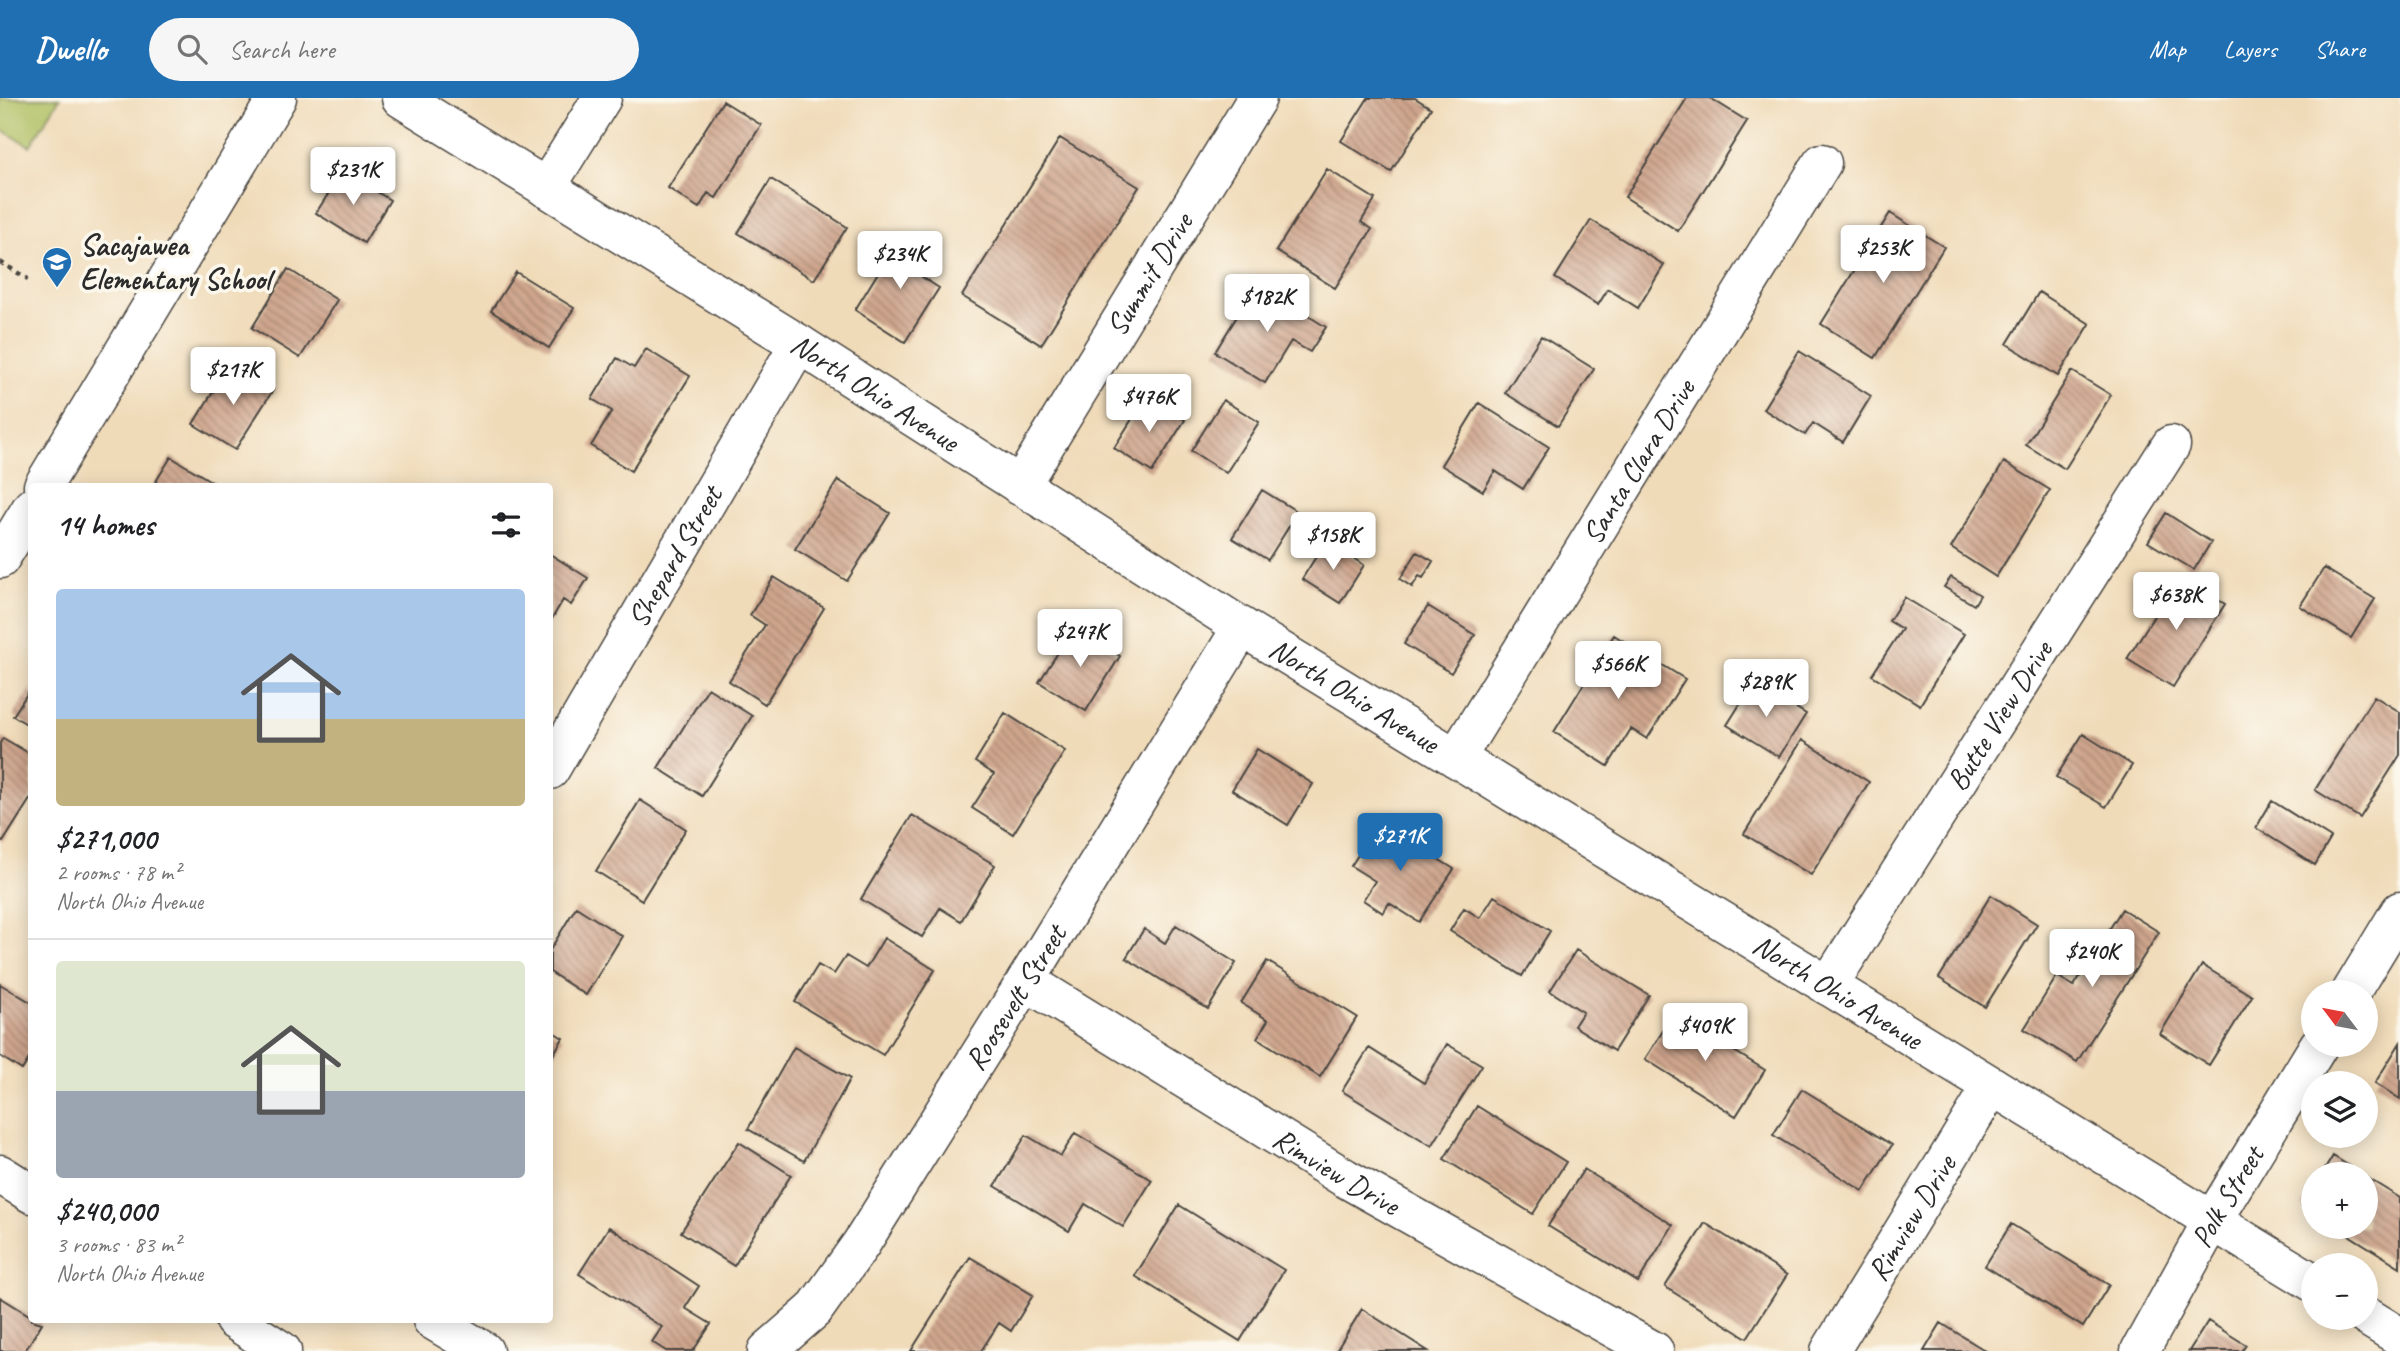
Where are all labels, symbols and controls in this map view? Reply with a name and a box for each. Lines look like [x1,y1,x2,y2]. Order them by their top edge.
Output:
search box [149,18,639,81]
text: Dwello [35,28,107,70]
icon: search [173,30,211,68]
text: Search here [229,33,335,66]
text: Map [2149,34,2186,64]
text: Layers [2224,34,2277,64]
text: Share [2315,34,2365,64]
pin: $231K [304,148,402,207]
text: $231K [326,155,380,184]
street label: Summit Drive [1097,204,1202,343]
place label: Sacajawea Elementary School [80,226,276,298]
pin: $253K [1834,226,1932,285]
pin: $234K [851,232,949,291]
text: $253K [1857,233,1909,262]
text: $234K [873,239,927,268]
school or university icon: Sacajawea Elementary School [40,245,74,289]
pin: $182K [1218,274,1316,334]
text: $182K [1240,282,1294,311]
street label: North Ohio Avenue [784,325,968,461]
pin: $217K [184,348,282,407]
text: $217K [207,355,260,384]
street label: Santa Clara Drive [1573,370,1705,551]
pin: $476K [1100,374,1198,434]
text: $476K [1122,382,1176,411]
street label: Shepard Street [619,477,732,634]
text: 14 homes [56,506,154,544]
icon: filters [487,506,525,544]
pin: $158K [1284,512,1382,572]
text: $158K [1307,520,1359,549]
pin: $638K [2127,573,2225,632]
text: $638K [2149,580,2203,609]
pin: $247K [1031,610,1129,669]
text: $247K [1054,617,1107,646]
street label: North Ohio Avenue [1262,629,1448,763]
street label: Butte View Drive [1938,632,2062,798]
icon: home [228,635,354,761]
pin: $566K [1569,642,1667,701]
text: $566K [1591,649,1645,678]
pin: $289K [1717,660,1815,719]
text: $289K [1740,667,1792,696]
pin: $271K [1351,814,1449,873]
text: $271,000 [56,820,156,858]
text: $271K [1374,821,1427,850]
text: 2 rooms · 78 m² [56,858,180,887]
text: North Ohio Avenue [56,887,203,916]
street label: Roosevelt Street [956,916,1076,1077]
street label: North Ohio Avenue [1746,925,1931,1059]
pin: $240K [2043,930,2141,989]
text: $240K [2065,937,2119,966]
north arrow [2301,980,2378,1057]
map controls [2301,980,2378,1330]
pin: $409K [1656,1004,1754,1063]
icon: home [228,1007,354,1133]
text: $409K [1679,1011,1731,1040]
button: layers [2301,1071,2378,1148]
street label: Rimview Drive [1266,1119,1408,1225]
street label: Polk Street [2182,1137,2274,1254]
street label: Rimview Drive [1858,1146,1965,1288]
button: + [2301,1162,2378,1239]
text: $240,000 [56,1192,156,1230]
text: 3 rooms · 83 m² [56,1230,180,1259]
button: − [2301,1253,2378,1330]
text: North Ohio Avenue [56,1259,203,1288]

